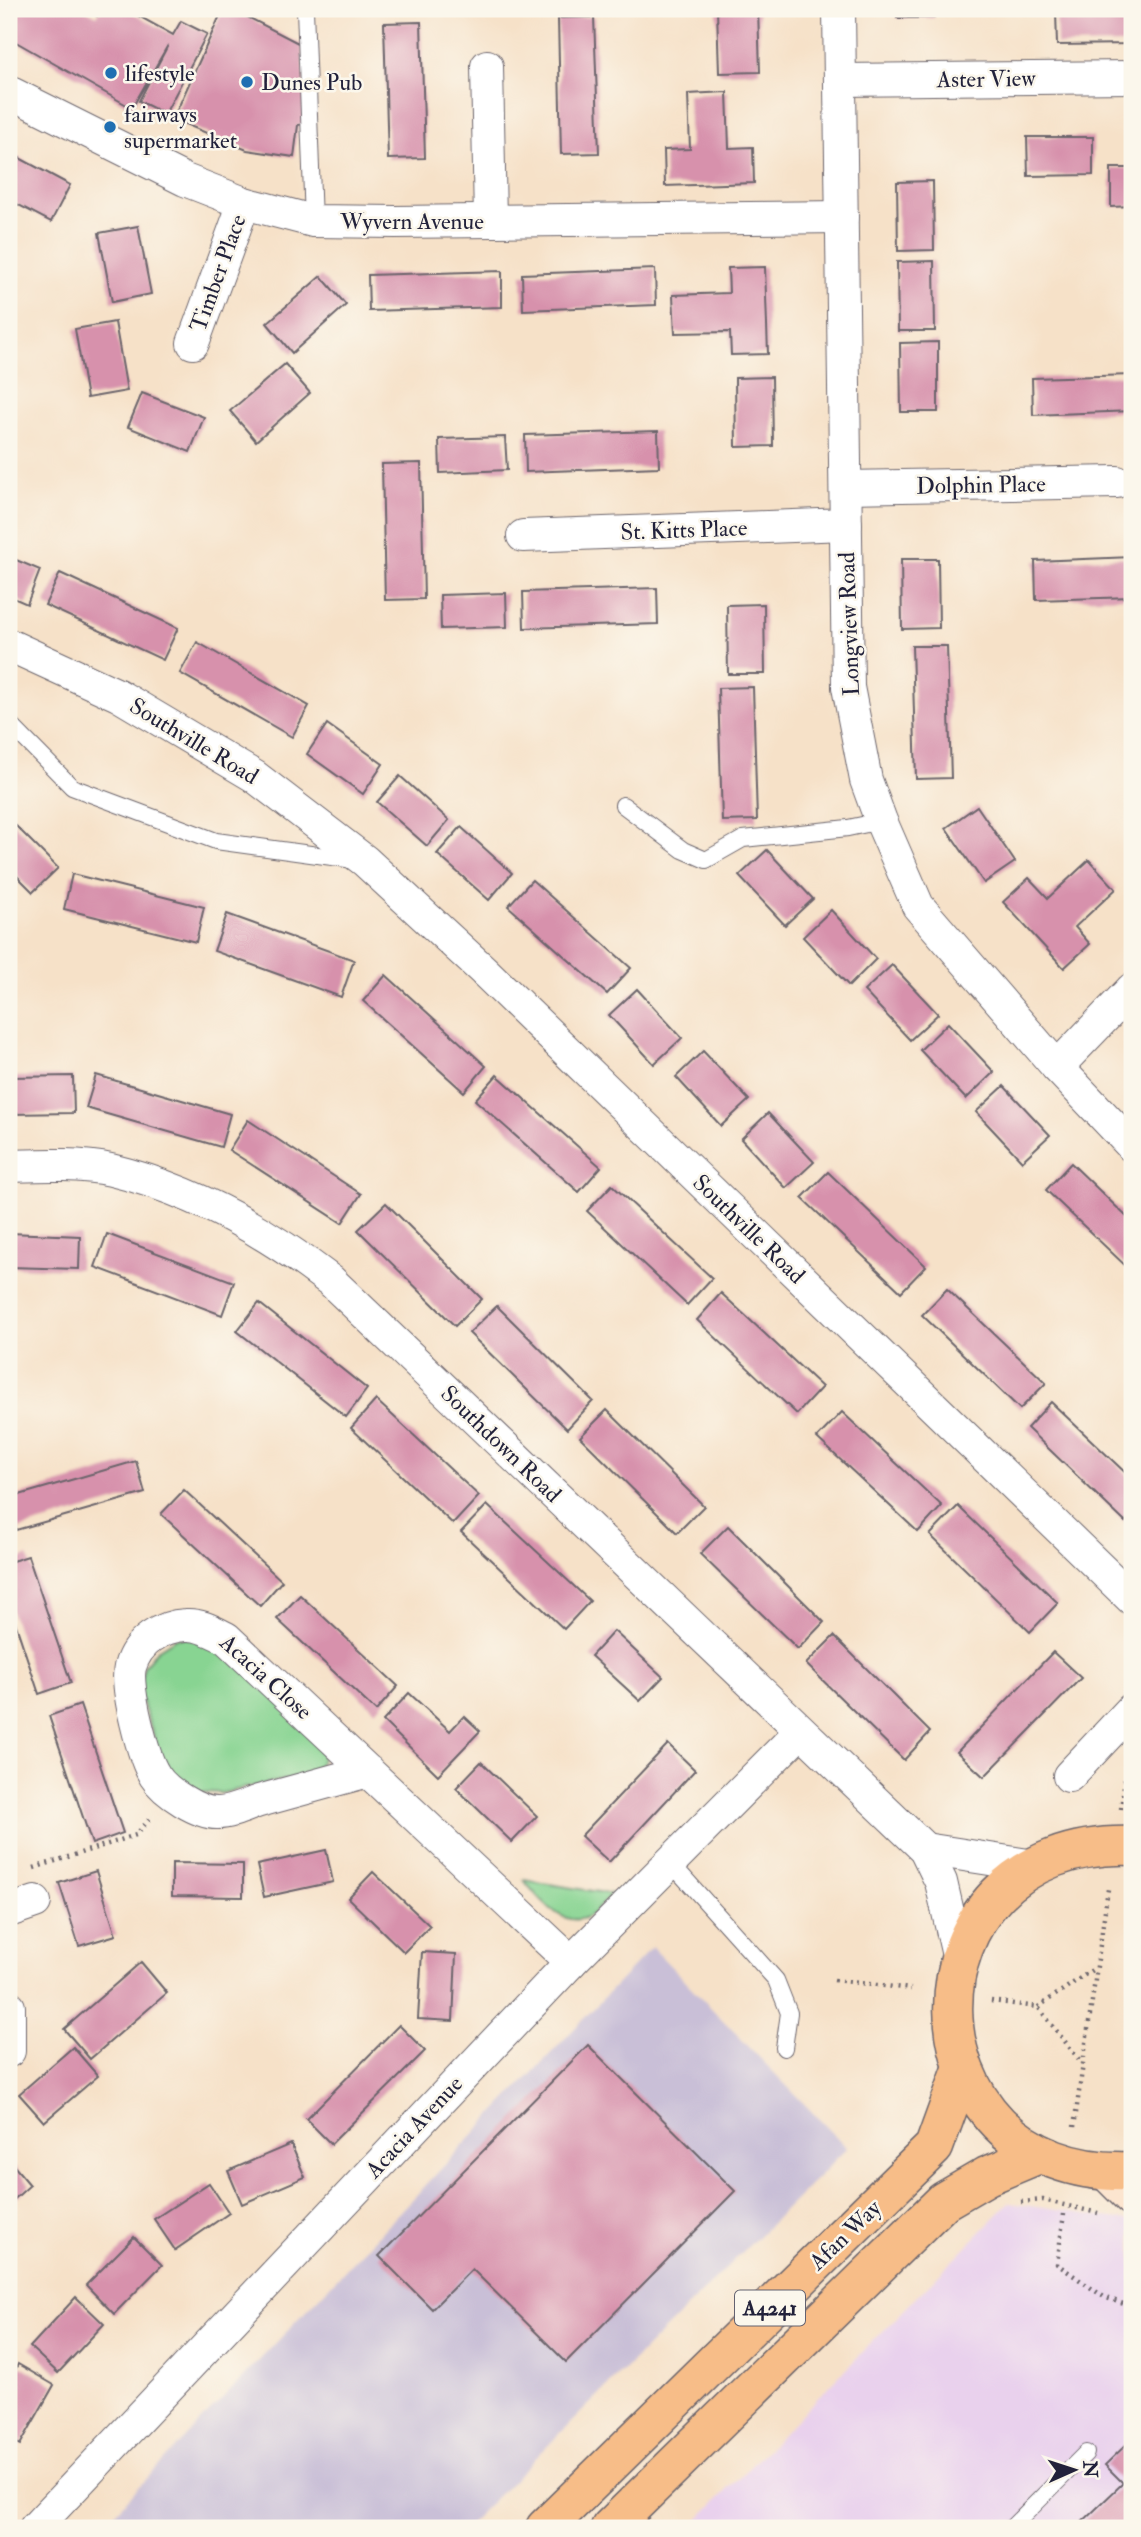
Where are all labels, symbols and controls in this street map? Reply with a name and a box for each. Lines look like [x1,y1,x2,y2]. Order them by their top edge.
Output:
place label: lifestyle [125,59,195,88]
street label: Aster View [935,64,1037,94]
marker: lifestyle [103,65,119,81]
place label: Dunes Pub [261,68,362,97]
marker: Dunes Pub [239,74,255,90]
place label: fairways supermarket [124,100,237,156]
marker: fairways supermarket [102,119,118,135]
street label: Wyvern Avenue [339,207,484,236]
street label: Timber Place [183,210,253,336]
street label: Dolphin Place [916,469,1046,502]
street label: St. Kitts Place [620,513,748,547]
street label: Longview Road [832,552,866,696]
street label: Southville Road [124,691,264,791]
street label: Southville Road [687,1168,811,1290]
street label: Southdown Road [435,1379,567,1509]
street label: Acacia Close [213,1627,318,1726]
street label: Acacia Avenue [359,2069,469,2185]
street label: Afan Way [802,2193,888,2277]
road number: A4241 [735,2290,805,2326]
north arrow [1040,2436,1110,2506]
text: N [1077,2459,1102,2479]

